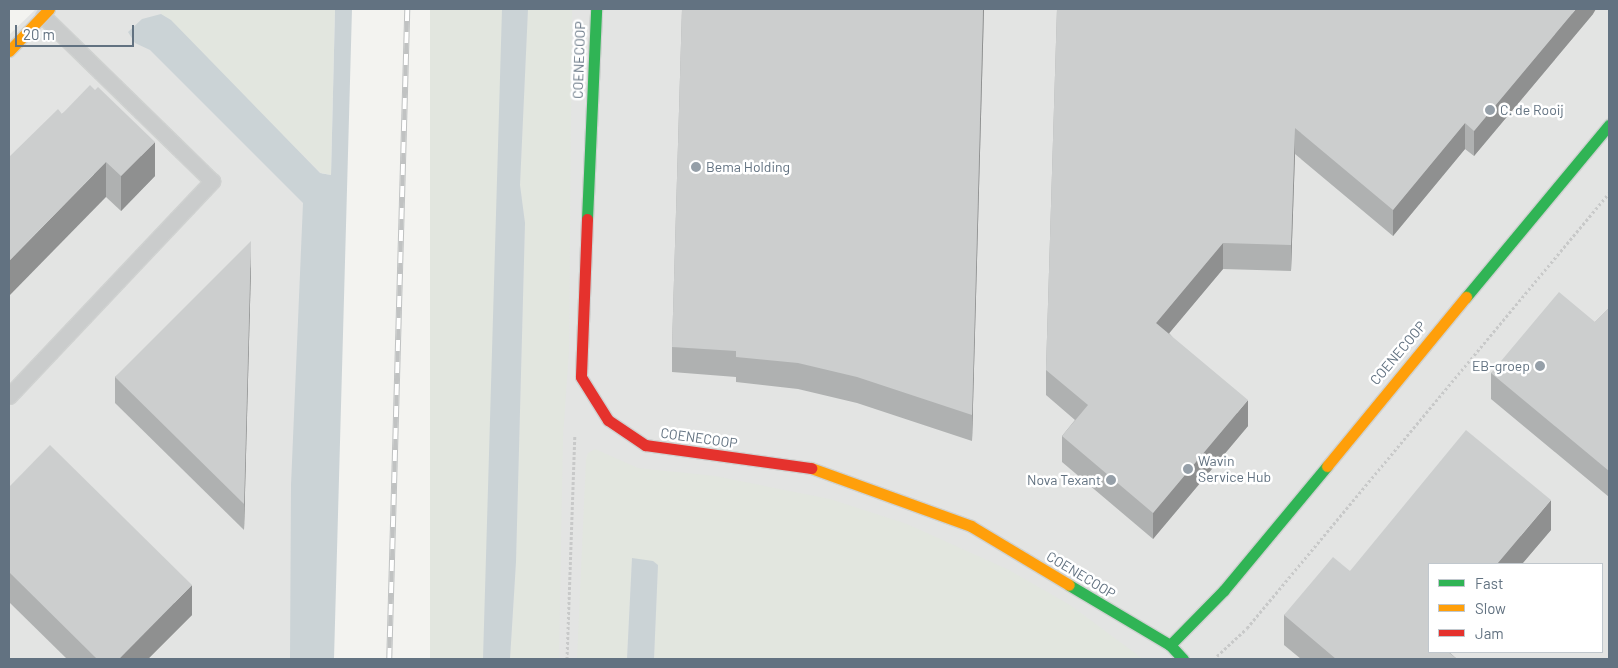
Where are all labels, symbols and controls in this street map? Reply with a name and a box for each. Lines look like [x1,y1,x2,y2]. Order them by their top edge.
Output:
scale bar [18,15,136,47]
street label: COENECOOP [569,21,589,99]
text: 20 m [23,25,55,43]
place label: C. de Rooij [1500,102,1564,118]
marker: C. de Rooij [1484,104,1496,116]
place label: Bema Holding [706,159,790,175]
marker: Bema Holding [690,161,702,173]
street label: COENECOOP [1367,318,1429,388]
place label: EB-groep [1472,358,1530,374]
marker: EB-groep [1534,360,1546,372]
street label: COENECOOP [659,424,739,452]
place label: Wavin Service Hub [1198,453,1271,486]
marker: Wavin Service Hub [1182,463,1194,475]
place label: Nova Texant [1027,472,1101,488]
marker: Nova Texant [1105,474,1117,486]
street label: COENECOOP [1043,548,1119,602]
legend [1428,563,1603,653]
text: Fast [1475,574,1503,592]
text: Slow [1475,599,1506,617]
text: Jam [1475,624,1504,642]

